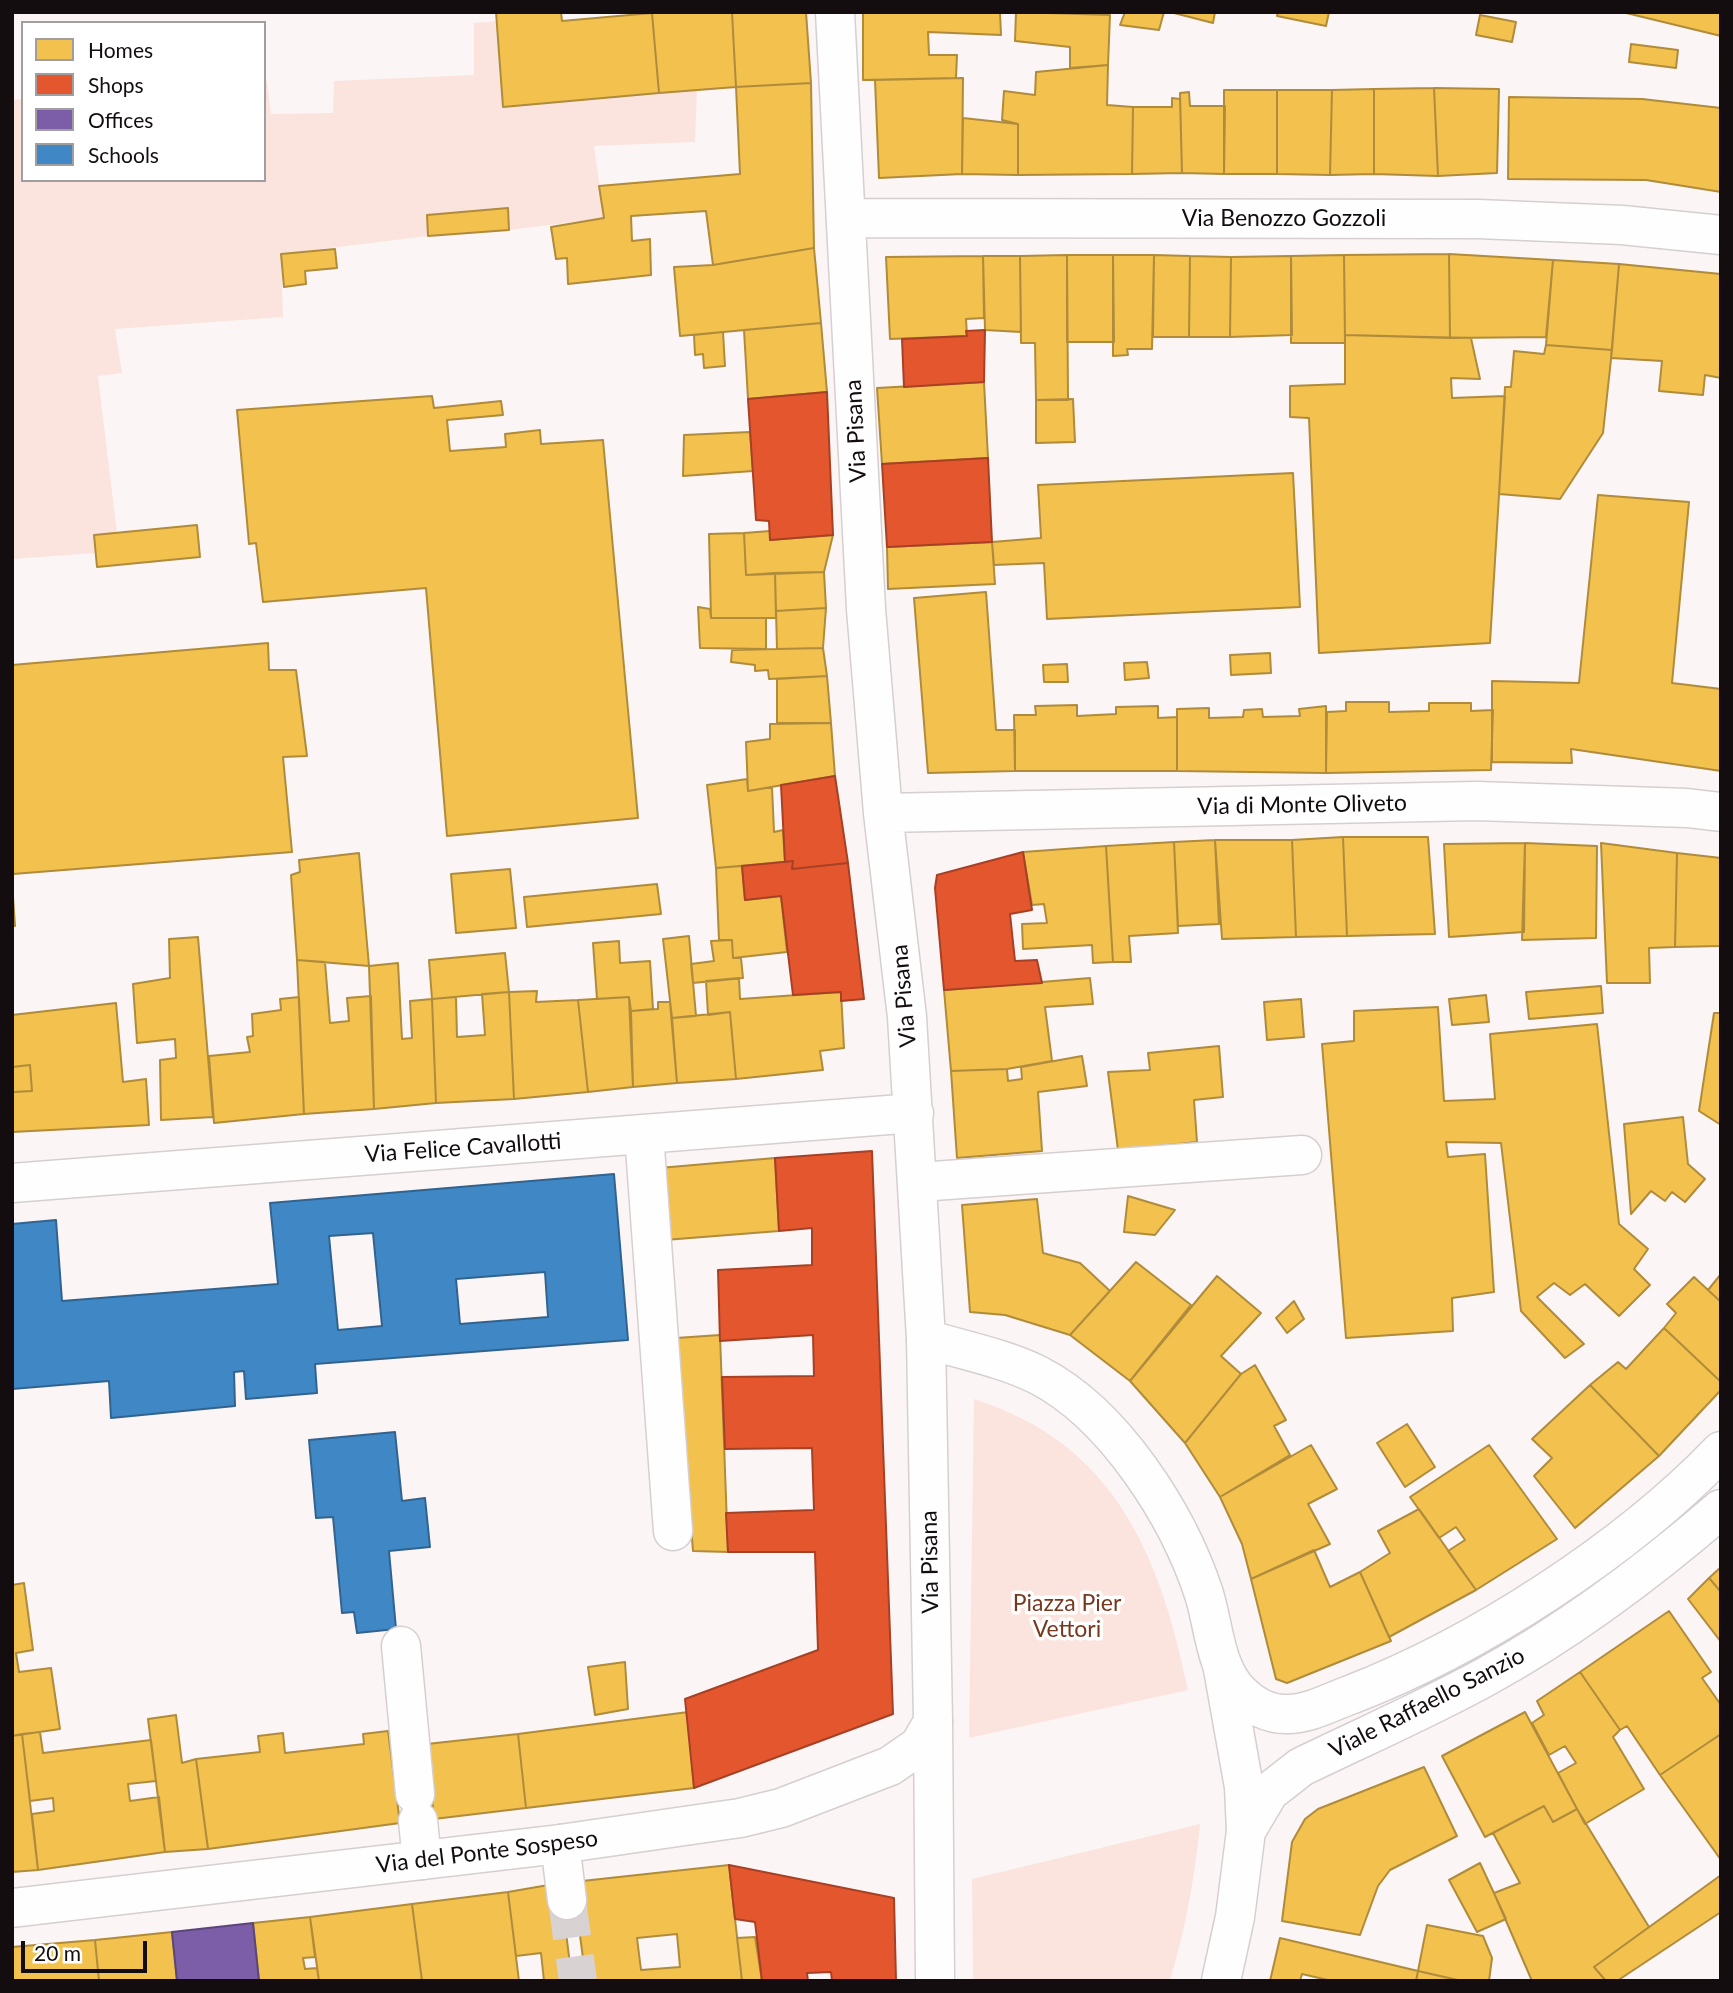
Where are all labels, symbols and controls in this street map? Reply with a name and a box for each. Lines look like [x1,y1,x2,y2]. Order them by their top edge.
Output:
legend [21,21,266,182]
text: Homes [88,37,153,62]
text: Shops [88,72,144,97]
text: Offices [88,107,153,132]
text: Schools [88,142,159,167]
street label: Via Benozzo Gozzoli [1182,205,1386,233]
street label: Via Pisana [840,379,872,483]
street label: Via di Monte Oliveto [1197,789,1407,821]
street label: Via Pisana [886,943,922,1049]
street label: Via Felice Cavallotti [364,1127,562,1169]
street label: Via Pisana [915,1510,945,1614]
park label: Piazza Pier Vettori [1013,1590,1121,1644]
street label: Viale Raffaello Sanzio [1325,1642,1529,1764]
street label: Via del Ponte Sospeso [374,1825,600,1879]
scale bar [24,1926,150,1970]
text: 20 m [34,1940,81,1965]

